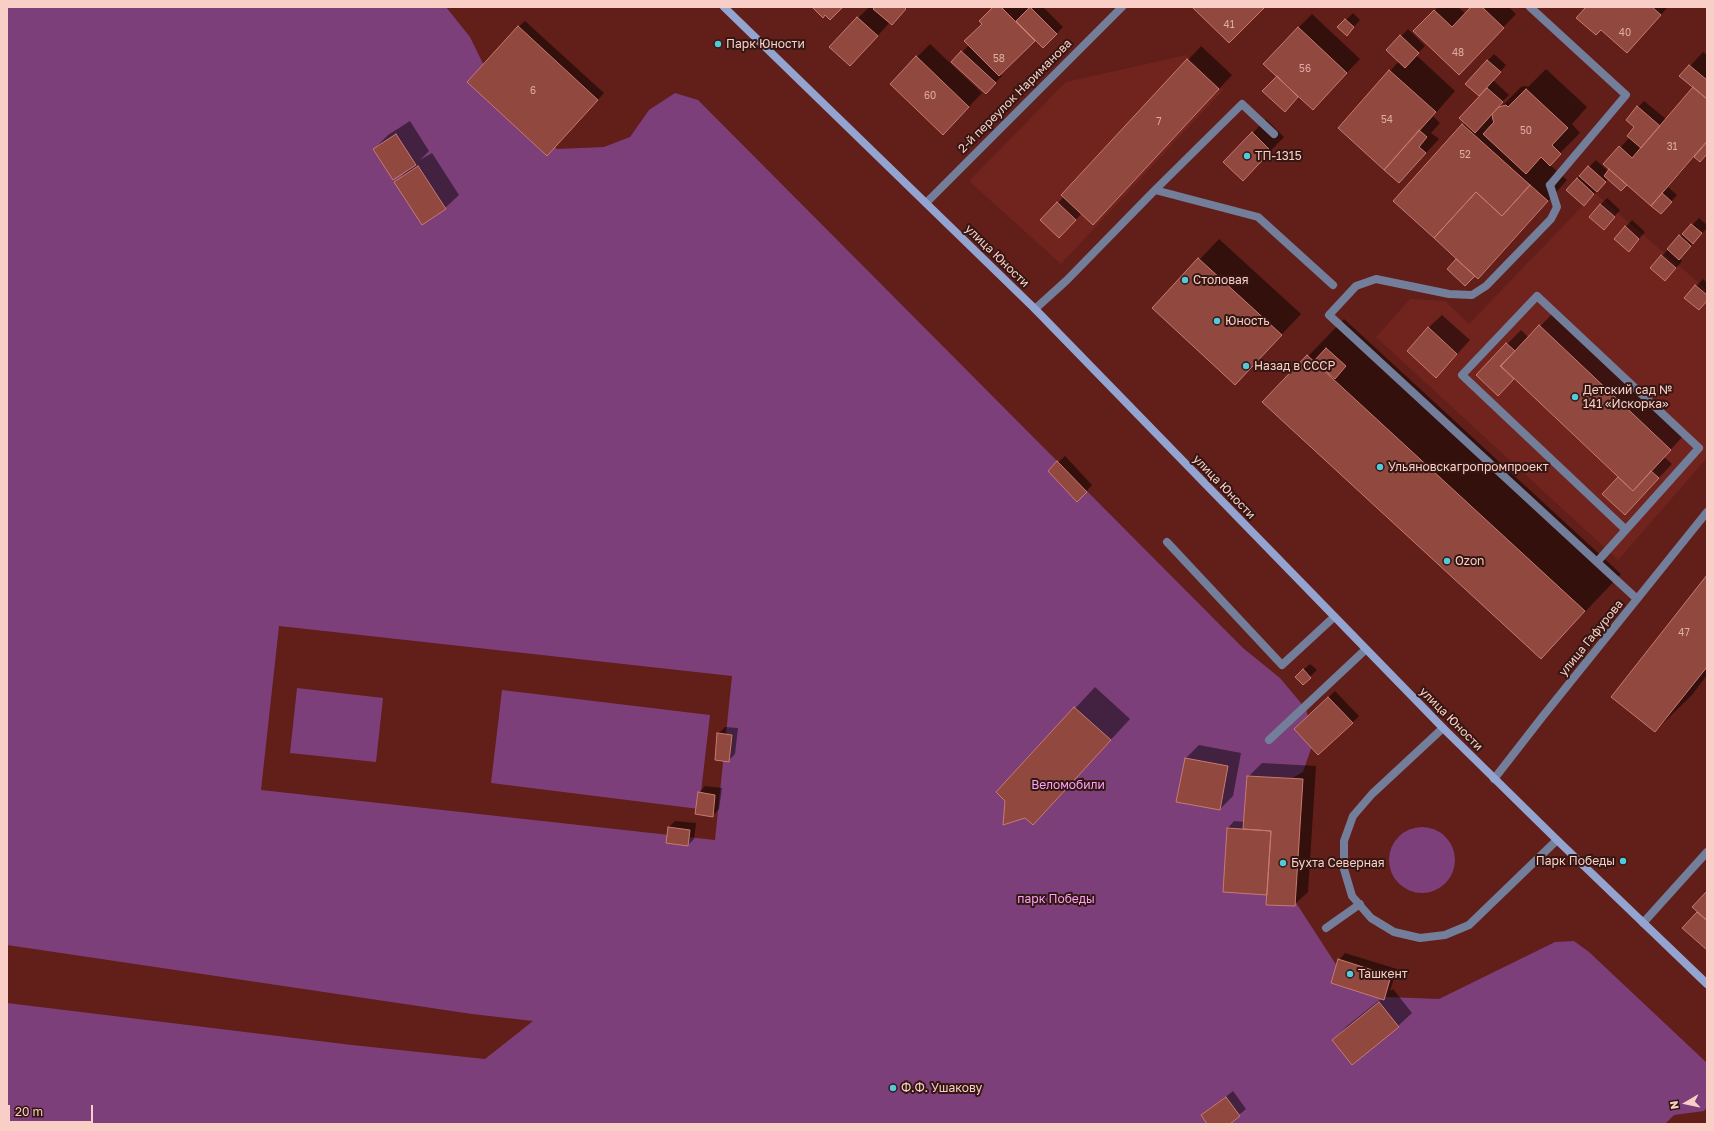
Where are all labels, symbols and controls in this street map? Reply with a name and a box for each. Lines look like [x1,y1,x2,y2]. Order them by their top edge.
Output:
house number: 41 [1224,19,1234,31]
house number: 40 [1619,27,1631,39]
street label: 2-й переулок Нариманова [955,36,1075,156]
place label: Парк Юности [726,37,805,51]
marker: Парк Юности [713,39,723,49]
house number: 48 [1452,47,1464,59]
house number: 58 [993,53,1005,65]
house number: 56 [1299,63,1311,75]
house number: 6 [530,85,536,97]
house number: 60 [924,90,936,102]
house number: 54 [1381,114,1393,126]
house number: 7 [1156,116,1162,128]
house number: 50 [1520,125,1532,137]
house number: 31 [1667,141,1677,153]
place label: ТП-1315 [1255,149,1302,163]
house number: 52 [1459,149,1471,161]
marker: ТП-1315 [1242,151,1252,161]
street label: улица Юности [962,222,1032,290]
place label: Столовая [1193,273,1249,287]
marker: Столовая [1180,275,1190,285]
place label: Юность [1225,314,1270,328]
marker: Юность [1212,316,1222,326]
place label: Назад в СССР [1254,359,1335,373]
marker: Назад в СССР [1241,361,1251,371]
place label: Детский сад № 141 «Искорка» [1583,383,1672,411]
marker: Детский сад № 141 «Искорка» [1570,392,1580,402]
street label: улица Юности [1190,452,1258,522]
place label: Ульяновскагропромпроект [1388,460,1549,474]
marker: Ульяновскагропромпроект [1375,462,1385,472]
place label: Ozon [1455,554,1484,568]
marker: Ozon [1442,556,1452,566]
street label: улица Гафурова [1556,597,1626,679]
house number: 47 [1678,627,1690,639]
street label: улица Юности [1416,684,1486,754]
park label: Веломобили [1031,778,1105,792]
place label: Парк Победы [1536,854,1615,868]
place label: Бухта Северная [1291,856,1385,870]
marker: Парк Победы [1618,856,1628,866]
marker: Бухта Северная [1278,858,1288,868]
park label: парк Победы [1017,892,1095,906]
place label: Ташкент [1358,967,1408,981]
marker: Ташкент [1345,969,1355,979]
place label: Ф.Ф. Ушакову [901,1081,982,1095]
marker: Ф.Ф. Ушакову [888,1083,898,1093]
north arrow [1666,1083,1706,1123]
scale bar [10,1097,95,1123]
text: N [1667,1100,1681,1110]
text: 20 m [15,1104,43,1119]

